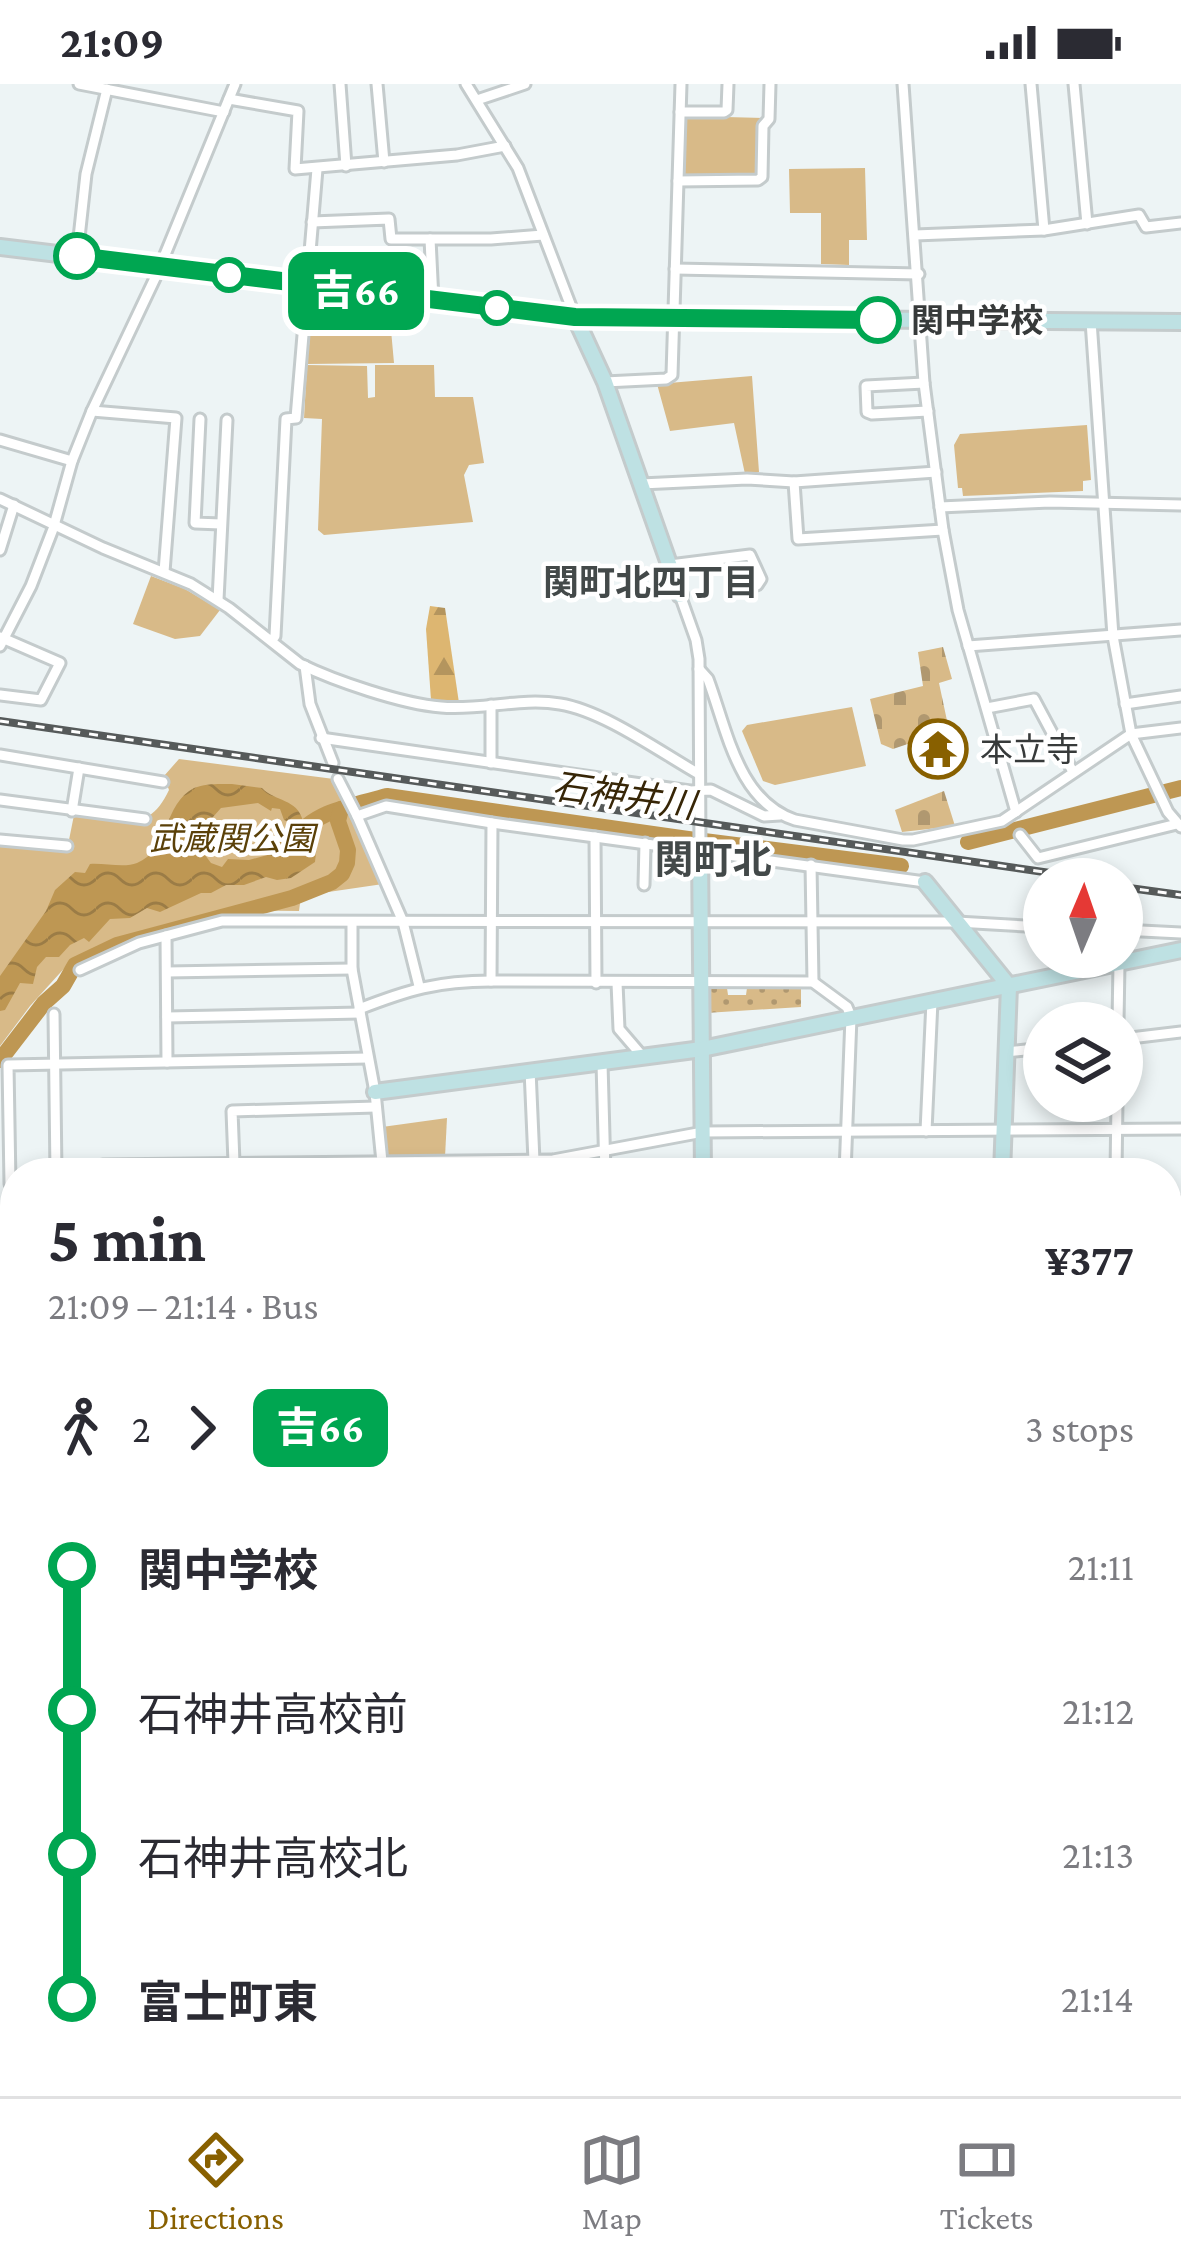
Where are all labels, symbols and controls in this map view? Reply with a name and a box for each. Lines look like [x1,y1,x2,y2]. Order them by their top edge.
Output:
text: 21:09 [60,17,164,67]
unlabelled marker [55,234,99,278]
line badge: 吉66 [287,252,425,330]
unlabelled marker [213,259,245,291]
text: 吉66 [312,267,400,314]
unlabelled marker [481,292,513,324]
marker: 関中学校 [856,298,900,342]
place label: 関中学校 [911,302,1043,339]
district label: 関町北四丁目 [543,563,759,603]
temple icon: 本立寺 [907,718,969,780]
place label: 本立寺 [980,731,1079,768]
water label: 石神井川 [550,766,702,826]
park label: 武蔵関公園 [150,820,319,857]
district label: 関町北 [654,838,772,881]
north arrow [1023,858,1143,978]
map controls [1023,858,1143,1122]
button: layers [1023,1002,1143,1122]
text: 5 min [48,1202,206,1275]
text: ¥377 [1045,1235,1134,1285]
text: 21:09 – 21:14 · Bus [48,1284,319,1327]
icon: walk [48,1395,114,1461]
icon: forward [169,1395,235,1461]
text: 吉66 [277,1404,364,1451]
text: 2 [132,1407,151,1450]
text: 3 stops [1025,1407,1134,1450]
text: 21:11 [1068,1545,1134,1588]
text: 関中学校 [138,1546,318,1596]
text: 21:12 [1062,1689,1134,1732]
text: 石神井高校前 [138,1690,408,1740]
text: 21:13 [1062,1833,1134,1876]
text: 石神井高校北 [138,1834,408,1884]
text: 21:14 [1061,1977,1134,2020]
text: 富士町東 [138,1978,318,2028]
tab: Directions [147,2127,284,2236]
tab: Map [579,2127,645,2236]
tab: Tickets [940,2127,1034,2236]

